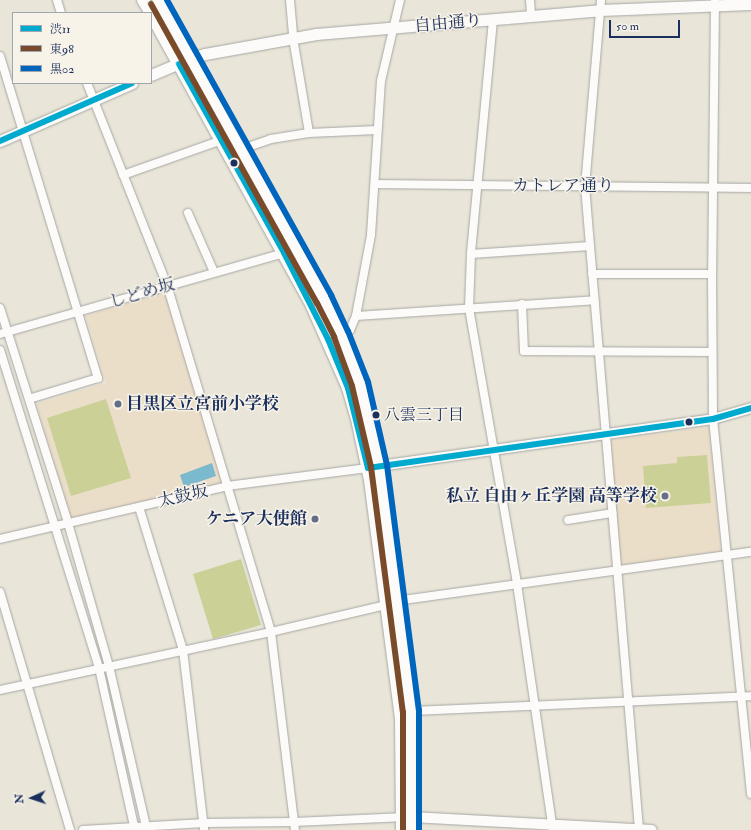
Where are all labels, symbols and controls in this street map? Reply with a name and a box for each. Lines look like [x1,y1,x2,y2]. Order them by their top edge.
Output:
street label: 自由通り [413,10,483,36]
legend [12,12,152,84]
scale bar [611,12,682,38]
text: 50 m [616,19,639,34]
text: 渋11 [50,22,71,37]
text: 東98 [50,42,74,57]
text: 黒02 [50,62,74,77]
unlabelled marker [229,158,239,168]
street label: カトレア通り [512,176,614,196]
street label: しどめ坂 [107,274,177,312]
place label: 目黒区立宮前小学校 [126,394,279,414]
marker: 目黒区立宮前小学校 [113,399,123,409]
place label: 八雲三丁目 [384,405,464,425]
marker: 八雲三丁目 [371,410,381,420]
unlabelled marker [684,417,694,427]
street label: 太鼓坂 [156,480,210,512]
place label: 私立 自由ヶ丘学園 高等学校 [446,486,657,506]
marker: 私立 自由ヶ丘学園 高等学校 [660,491,670,501]
place label: ケニア大使館 [205,509,307,529]
marker: ケニア大使館 [310,514,320,524]
north arrow [12,778,52,818]
text: N [13,793,26,804]

